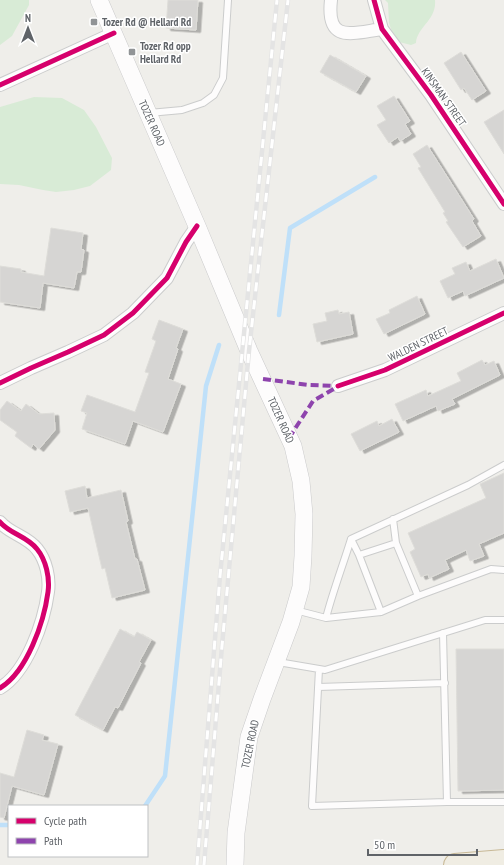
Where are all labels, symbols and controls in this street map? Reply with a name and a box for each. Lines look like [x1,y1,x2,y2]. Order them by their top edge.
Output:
north arrow [8,8,48,48]
text: N [25,11,31,25]
place label: Tozer Rd @ Hellard Rd [102,15,191,29]
marker: Tozer Rd @ Hellard Rd [89,17,99,27]
place label: Tozer Rd opp Hellard Rd [140,39,191,66]
marker: Tozer Rd opp Hellard Rd [127,47,137,57]
street label: KINSMAN STREET [419,65,469,129]
street label: TOZER ROAD [136,98,169,149]
street label: WALDEN STREET [386,323,450,365]
street label: TOZER ROAD [265,395,298,446]
street label: TOZER ROAD [238,718,262,770]
legend [8,805,148,857]
text: Cycle path [44,813,87,828]
scale bar [368,831,477,857]
text: Path [44,833,62,848]
text: 50 m [374,837,395,852]

